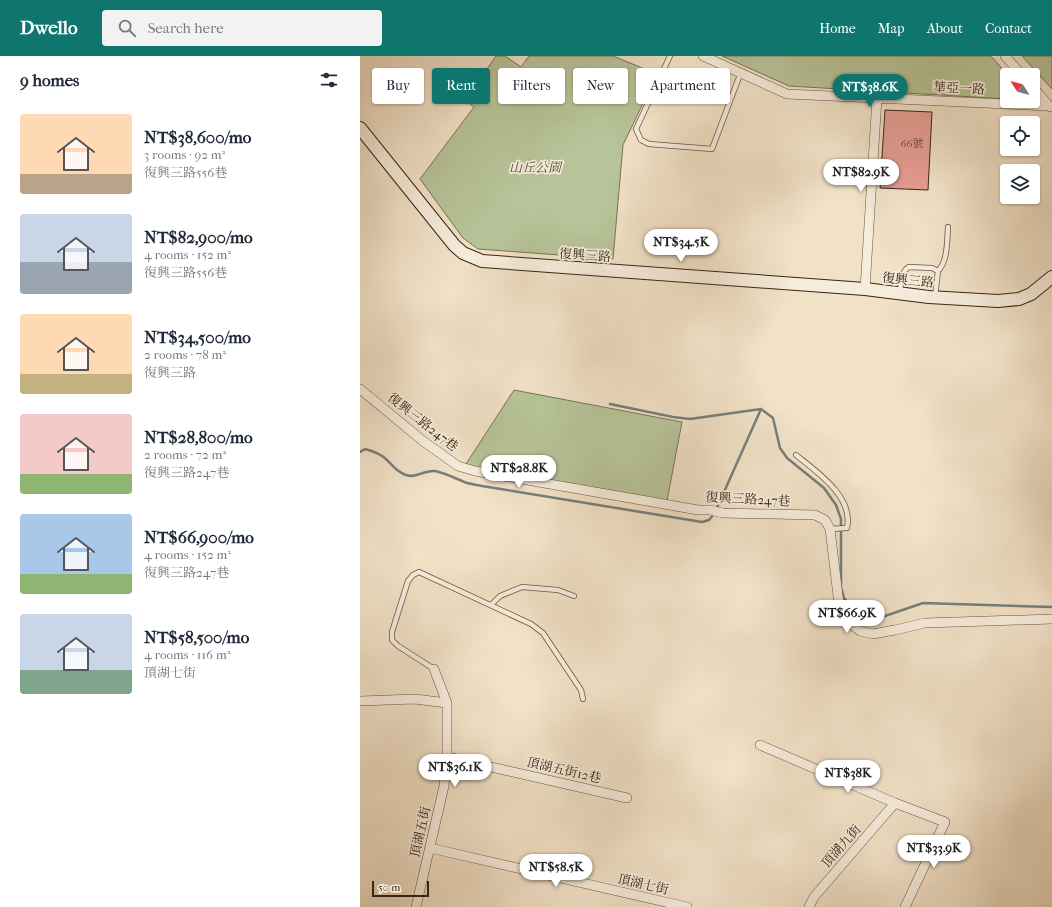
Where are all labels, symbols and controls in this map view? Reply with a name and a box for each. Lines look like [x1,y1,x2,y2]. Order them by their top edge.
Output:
search box [102,10,382,46]
text: Dwello [20,17,78,39]
icon: search [116,17,138,39]
text: Search here [148,19,224,37]
text: Home [819,20,856,37]
text: Map [878,20,905,37]
text: About [927,20,963,37]
text: Contact [985,20,1032,37]
chip: Buy [372,68,424,104]
chip: Rent [432,68,490,104]
chip: Filters [498,68,565,104]
chip: New [573,68,628,104]
chip: Apartment [636,68,730,104]
north arrow [1000,68,1040,108]
map controls [1000,68,1040,204]
icon: filters [318,69,340,91]
text: 9 homes [20,70,79,90]
pin: NT$38.6K [829,74,911,108]
text: NT$38.6K [842,79,898,94]
street label: 華亞一路 [933,79,985,97]
button: locate [1000,116,1040,156]
text: NT$38,600/mo [144,127,251,147]
icon: home [52,130,100,178]
house number: 66號 [901,137,923,150]
text: 3 rooms · 92 m² [144,147,225,162]
pin: NT$82.9K [820,159,902,193]
park label: 山丘公園 [509,160,563,175]
text: NT$82.9K [832,164,890,179]
button: layers [1000,164,1040,204]
text: 復興三路556巷 [144,165,227,180]
text: NT$82,900/mo [144,227,253,247]
pin: NT$34.5K [640,229,722,263]
icon: home [52,230,100,278]
text: NT$34.5K [653,234,709,249]
street label: 復興三路 [559,246,611,264]
text: 4 rooms · 152 m² [144,247,231,262]
text: 復興三路556巷 [144,265,227,280]
street label: 復興三路 [881,270,935,290]
text: NT$34,500/mo [144,327,251,347]
icon: home [52,330,100,378]
text: 2 rooms · 78 m² [144,347,226,362]
text: 復興三路 [144,365,196,380]
street label: 復興三路247巷 [385,390,461,454]
text: NT$28,800/mo [144,427,253,447]
icon: home [52,430,100,478]
text: 2 rooms · 72 m² [144,447,226,462]
pin: NT$28.8K [478,455,560,489]
text: NT$28.8K [490,460,548,475]
text: 復興三路247巷 [144,465,229,480]
street label: 復興三路247巷 [705,489,791,509]
text: NT$66,900/mo [144,527,254,547]
icon: home [52,530,100,578]
text: 4 rooms · 152 m² [144,547,231,562]
text: 復興三路247巷 [144,565,229,580]
pin: NT$66.9K [806,600,888,634]
text: NT$66.9K [818,605,876,620]
text: NT$58,500/mo [144,627,249,647]
icon: home [52,630,100,678]
text: 4 rooms · 116 m² [144,647,230,662]
text: 頂湖七街 [144,665,196,680]
pin: NT$36.1K [414,754,496,788]
street label: 頂湖五街12巷 [525,754,603,786]
text: NT$36.1K [428,759,482,774]
pin: NT$38K [815,760,881,794]
text: NT$38K [824,765,872,780]
street label: 頂湖五街 [407,805,433,859]
street label: 頂湖九街 [818,821,864,871]
pin: NT$33.9K [893,835,975,869]
text: NT$33.9K [906,840,962,855]
pin: NT$58.5K [515,854,597,888]
text: NT$58.5K [529,859,583,874]
street label: 頂湖七街 [616,871,670,897]
scale bar [372,879,429,898]
text: 50 m [378,881,400,894]

